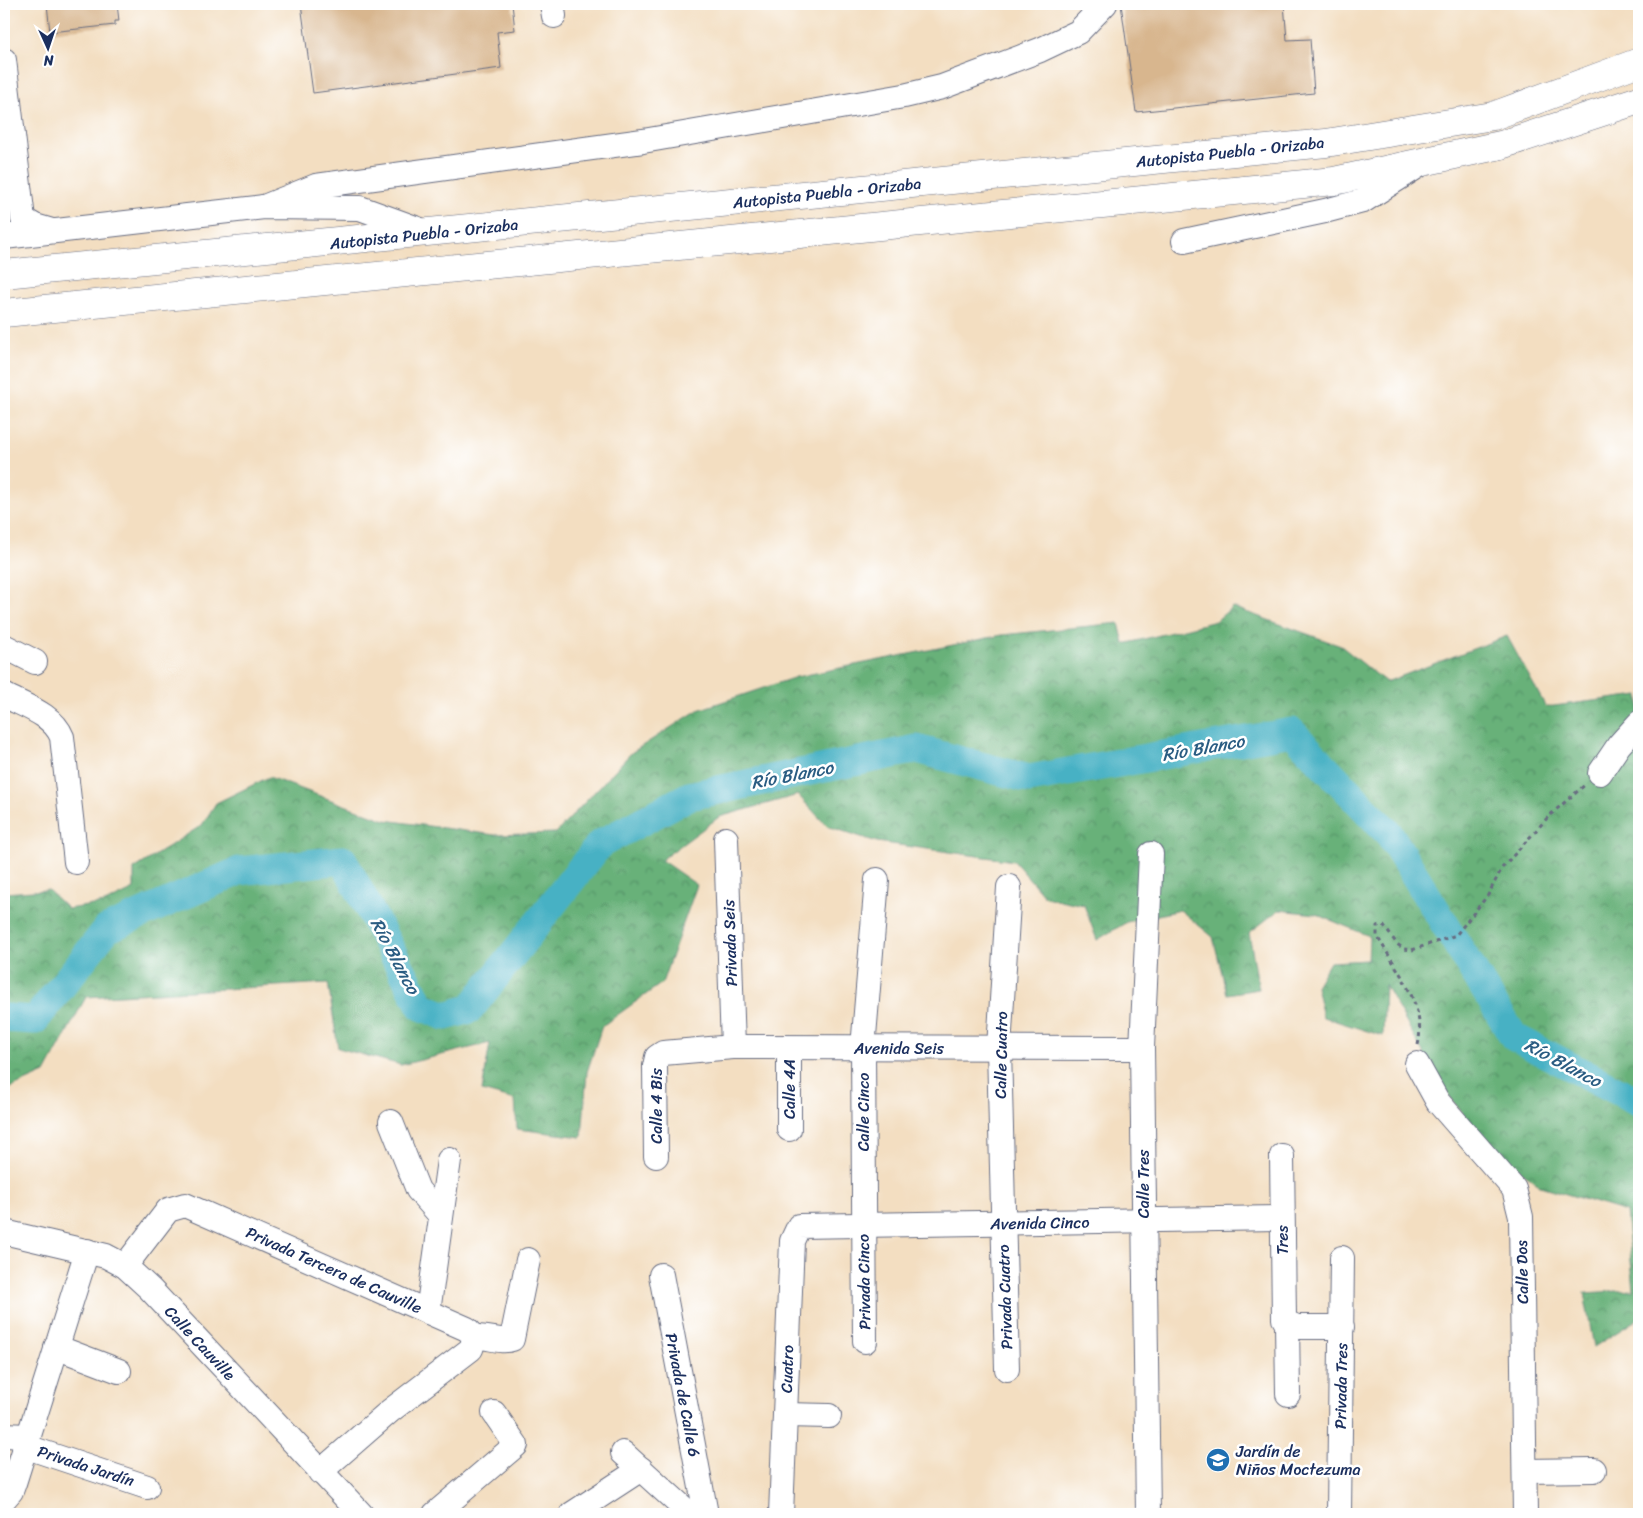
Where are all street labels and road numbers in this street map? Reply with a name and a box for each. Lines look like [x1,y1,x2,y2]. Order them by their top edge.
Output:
street label: Autopista Puebla - Orizaba [1133,128,1326,176]
street label: Autopista Puebla - Orizaba [730,169,923,217]
street label: Autopista Puebla - Orizaba [327,210,520,258]
street label: Privada Seis [714,898,746,987]
street label: Calle Cuatro [986,1011,1016,1099]
street label: Avenida Seis [853,1034,945,1063]
street label: Calle 4A [775,1059,804,1119]
street label: Calle 4 Bis [642,1068,671,1144]
street label: Calle Cinco [849,1073,878,1151]
street label: Calle Tres [1129,1149,1158,1218]
street label: Avenida Cinco [989,1208,1090,1238]
street label: Privada Tercera de Cauville [241,1218,427,1322]
street label: Tres [1268,1225,1297,1255]
street label: Privada Cinco [849,1234,879,1330]
street label: Calle Dos [1507,1240,1537,1304]
street label: Privada Cuatro [989,1244,1021,1350]
street label: Calle Cauville [157,1298,243,1388]
street label: Privada de Calle 6 [657,1331,709,1459]
street label: Privada Tres [1326,1342,1356,1429]
street label: Cuatro [772,1344,802,1394]
street label: Privada Jardín [34,1437,139,1495]

